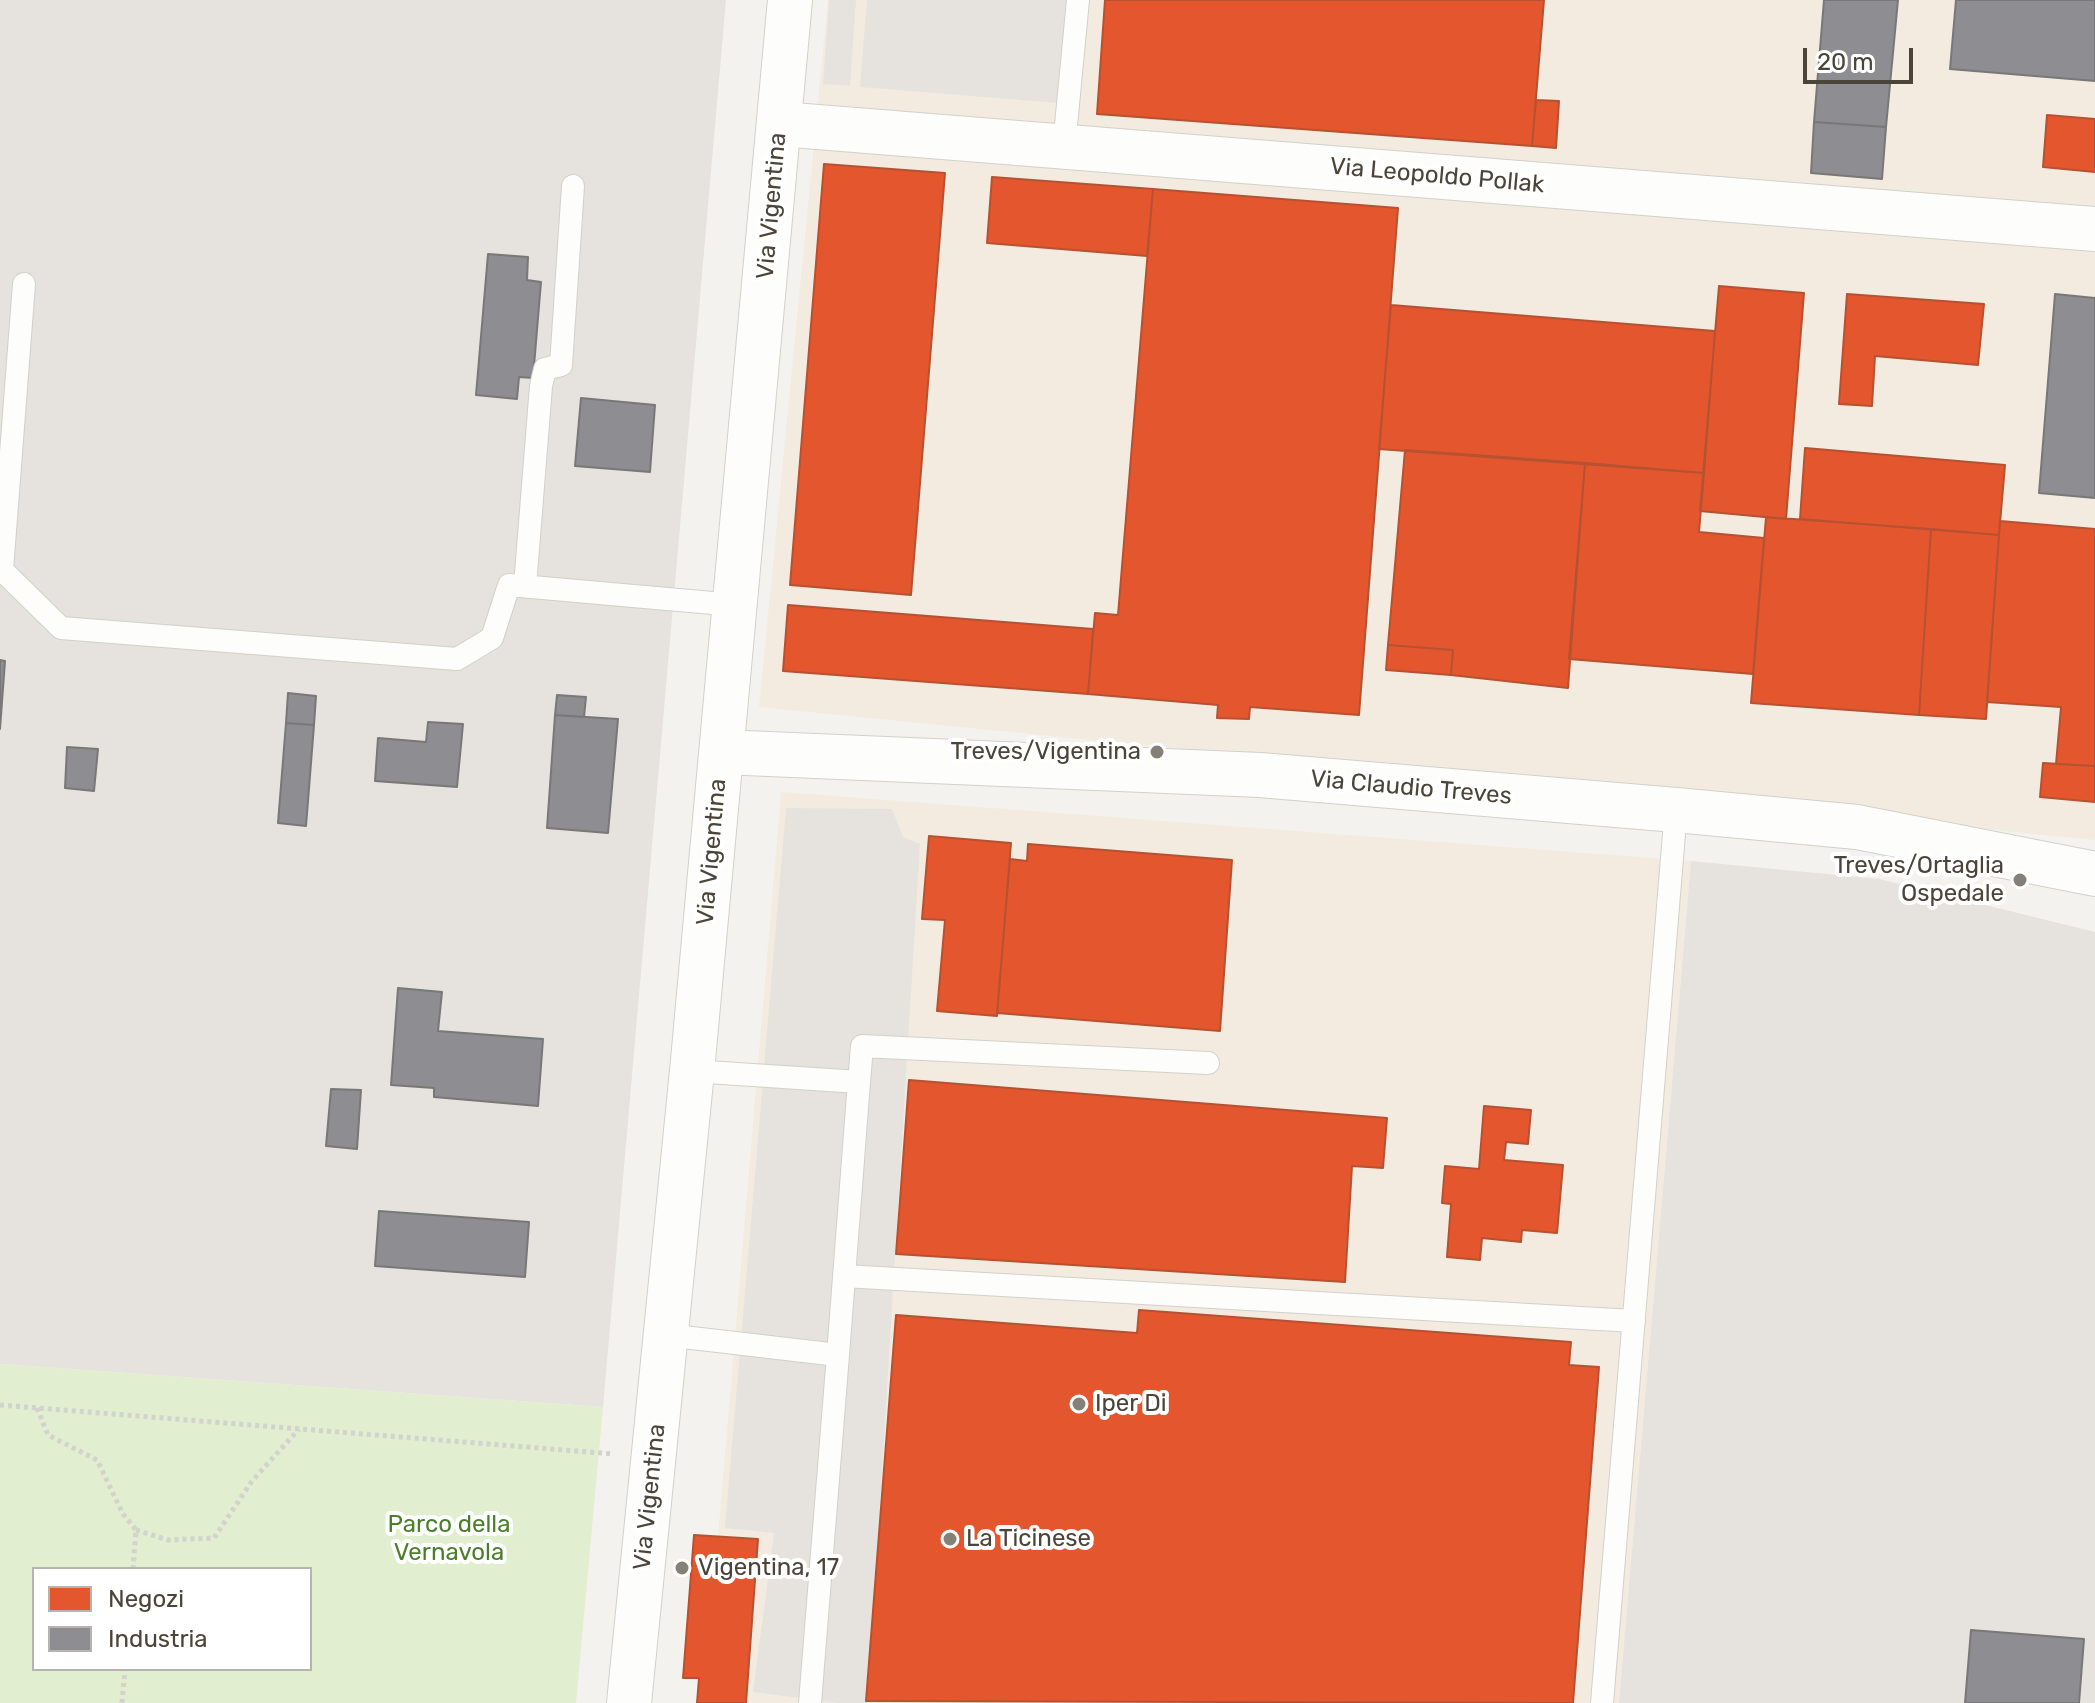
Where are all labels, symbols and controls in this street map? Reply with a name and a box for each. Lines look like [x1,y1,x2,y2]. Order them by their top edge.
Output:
scale bar [1807,32,1917,82]
text: 20 m [1817,48,1874,76]
street label: Via Vigentina [751,131,793,281]
street label: Via Leopoldo Pollak [1329,152,1545,200]
place label: Treves/Vigentina [951,738,1141,766]
marker: Treves/Vigentina [1148,743,1166,761]
street label: Via Claudio Treves [1309,765,1513,811]
street label: Via Vigentina [691,777,733,927]
place label: Treves/Ortaglia Ospedale [1833,852,2004,908]
marker: Treves/Ortaglia Ospedale [2011,871,2029,889]
place label: Iper Di [1095,1390,1167,1418]
marker: Iper Di [1070,1395,1088,1413]
street label: Via Vigentina [628,1422,672,1572]
park label: Parco della Vernavola [388,1511,510,1567]
place label: La Ticinese [966,1525,1091,1553]
marker: La Ticinese [941,1530,959,1548]
place label: Vigentina, 17 [698,1554,839,1582]
marker: Vigentina, 17 [673,1559,691,1577]
legend [32,1567,312,1671]
text: Negozi [108,1585,184,1613]
text: Industria [108,1625,208,1653]

